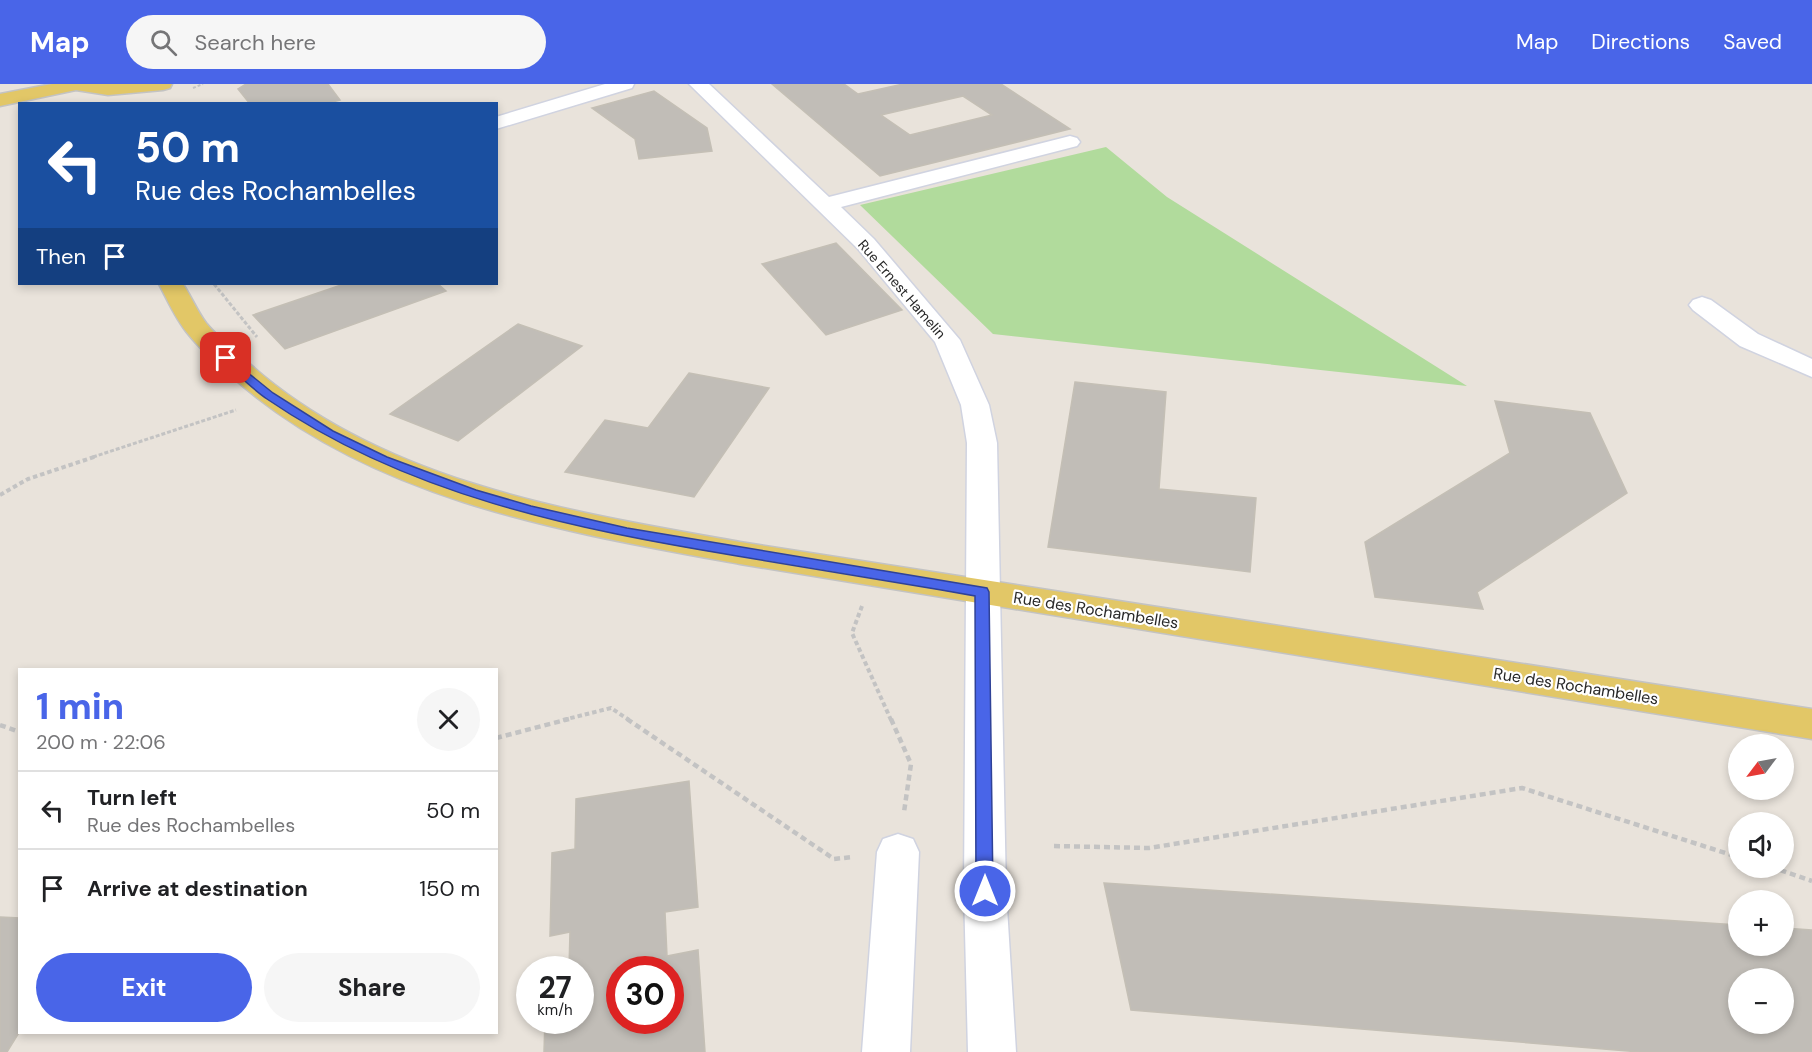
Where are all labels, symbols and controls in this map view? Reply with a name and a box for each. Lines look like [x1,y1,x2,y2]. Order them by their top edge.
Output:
search box [126,15,546,69]
text: Map [30,24,90,61]
icon: search [147,26,180,59]
text: Search here [195,28,316,57]
text: Map [1516,28,1558,56]
text: Directions [1591,28,1690,56]
text: Saved [1723,28,1782,56]
text: 50 m [135,120,240,175]
icon: left [36,126,114,204]
text: Rue des Rochambelles [135,173,416,208]
street label: Rue Ernest Hamelin [854,236,950,342]
icon: arrive [98,240,131,273]
text: Then [36,242,86,271]
pin [200,332,251,383]
icon: arrive [209,341,242,374]
street label: Rue des Rochambelles [1012,587,1180,633]
street label: Rue des Rochambelles [1492,663,1660,709]
text: 1 min [36,683,124,730]
button: close [417,688,480,751]
text: 200 m · 22:06 [36,729,166,755]
north arrow [1728,734,1794,800]
map controls [1728,734,1794,1034]
text: Turn left [87,783,177,812]
icon: left [36,794,69,827]
text: 50 m [426,796,480,825]
text: Rue des Rochambelles [87,812,295,838]
button: sound [1728,812,1794,878]
position arrow [953,859,1017,923]
icon: arrive [36,872,69,905]
text: Arrive at destination [87,874,308,903]
text: 150 m [419,874,480,903]
button: + [1728,890,1794,956]
button: Exit [36,953,252,1022]
button: Share [264,953,480,1022]
speed limit sign: 30 [606,956,684,1034]
text: 27 [538,968,572,1007]
button: − [1728,968,1794,1034]
text: km/h [537,1000,573,1020]

